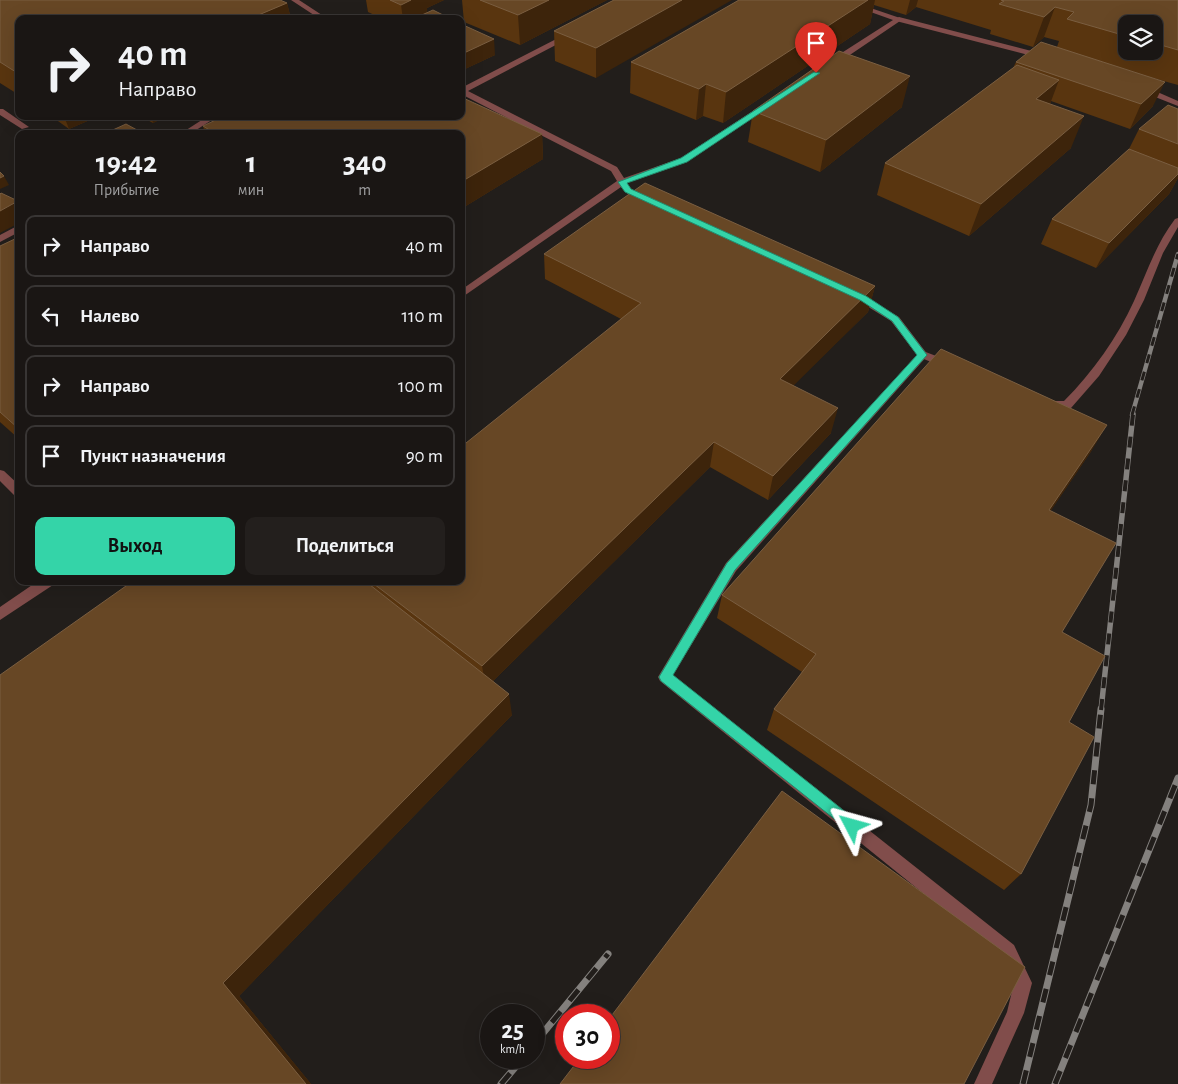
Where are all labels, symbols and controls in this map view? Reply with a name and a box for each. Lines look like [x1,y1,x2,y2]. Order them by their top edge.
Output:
map controls [1118,15,1163,60]
button: layers [1118,15,1163,60]
pin [795,22,837,73]
icon: arrive [802,29,830,57]
icon: right [35,35,100,100]
text: 40 m [118,37,187,72]
text: Направо [118,78,196,100]
text: 19:42 [96,148,157,178]
text: 1 [246,148,257,178]
text: 340 [343,148,387,178]
text: Прибытие [93,182,159,198]
text: мин [238,182,264,198]
text: m [358,182,371,198]
icon: right [37,232,65,260]
text: Направо [80,237,150,256]
text: 40 m [405,237,443,256]
icon: left [37,302,65,330]
text: Налево [80,307,139,326]
text: 110 m [402,307,443,326]
icon: right [37,372,65,400]
text: Направо [80,377,150,396]
text: 100 m [398,377,443,396]
icon: arrive [37,442,65,470]
text: Пункт назначения [80,447,226,466]
text: 90 m [406,447,443,466]
button: Выход [35,517,235,575]
button: Поделиться [245,517,445,575]
position arrow [825,799,877,851]
speed limit sign: 30 [555,1004,620,1069]
text: 25 [501,1018,524,1043]
text: km/h [500,1043,525,1055]

